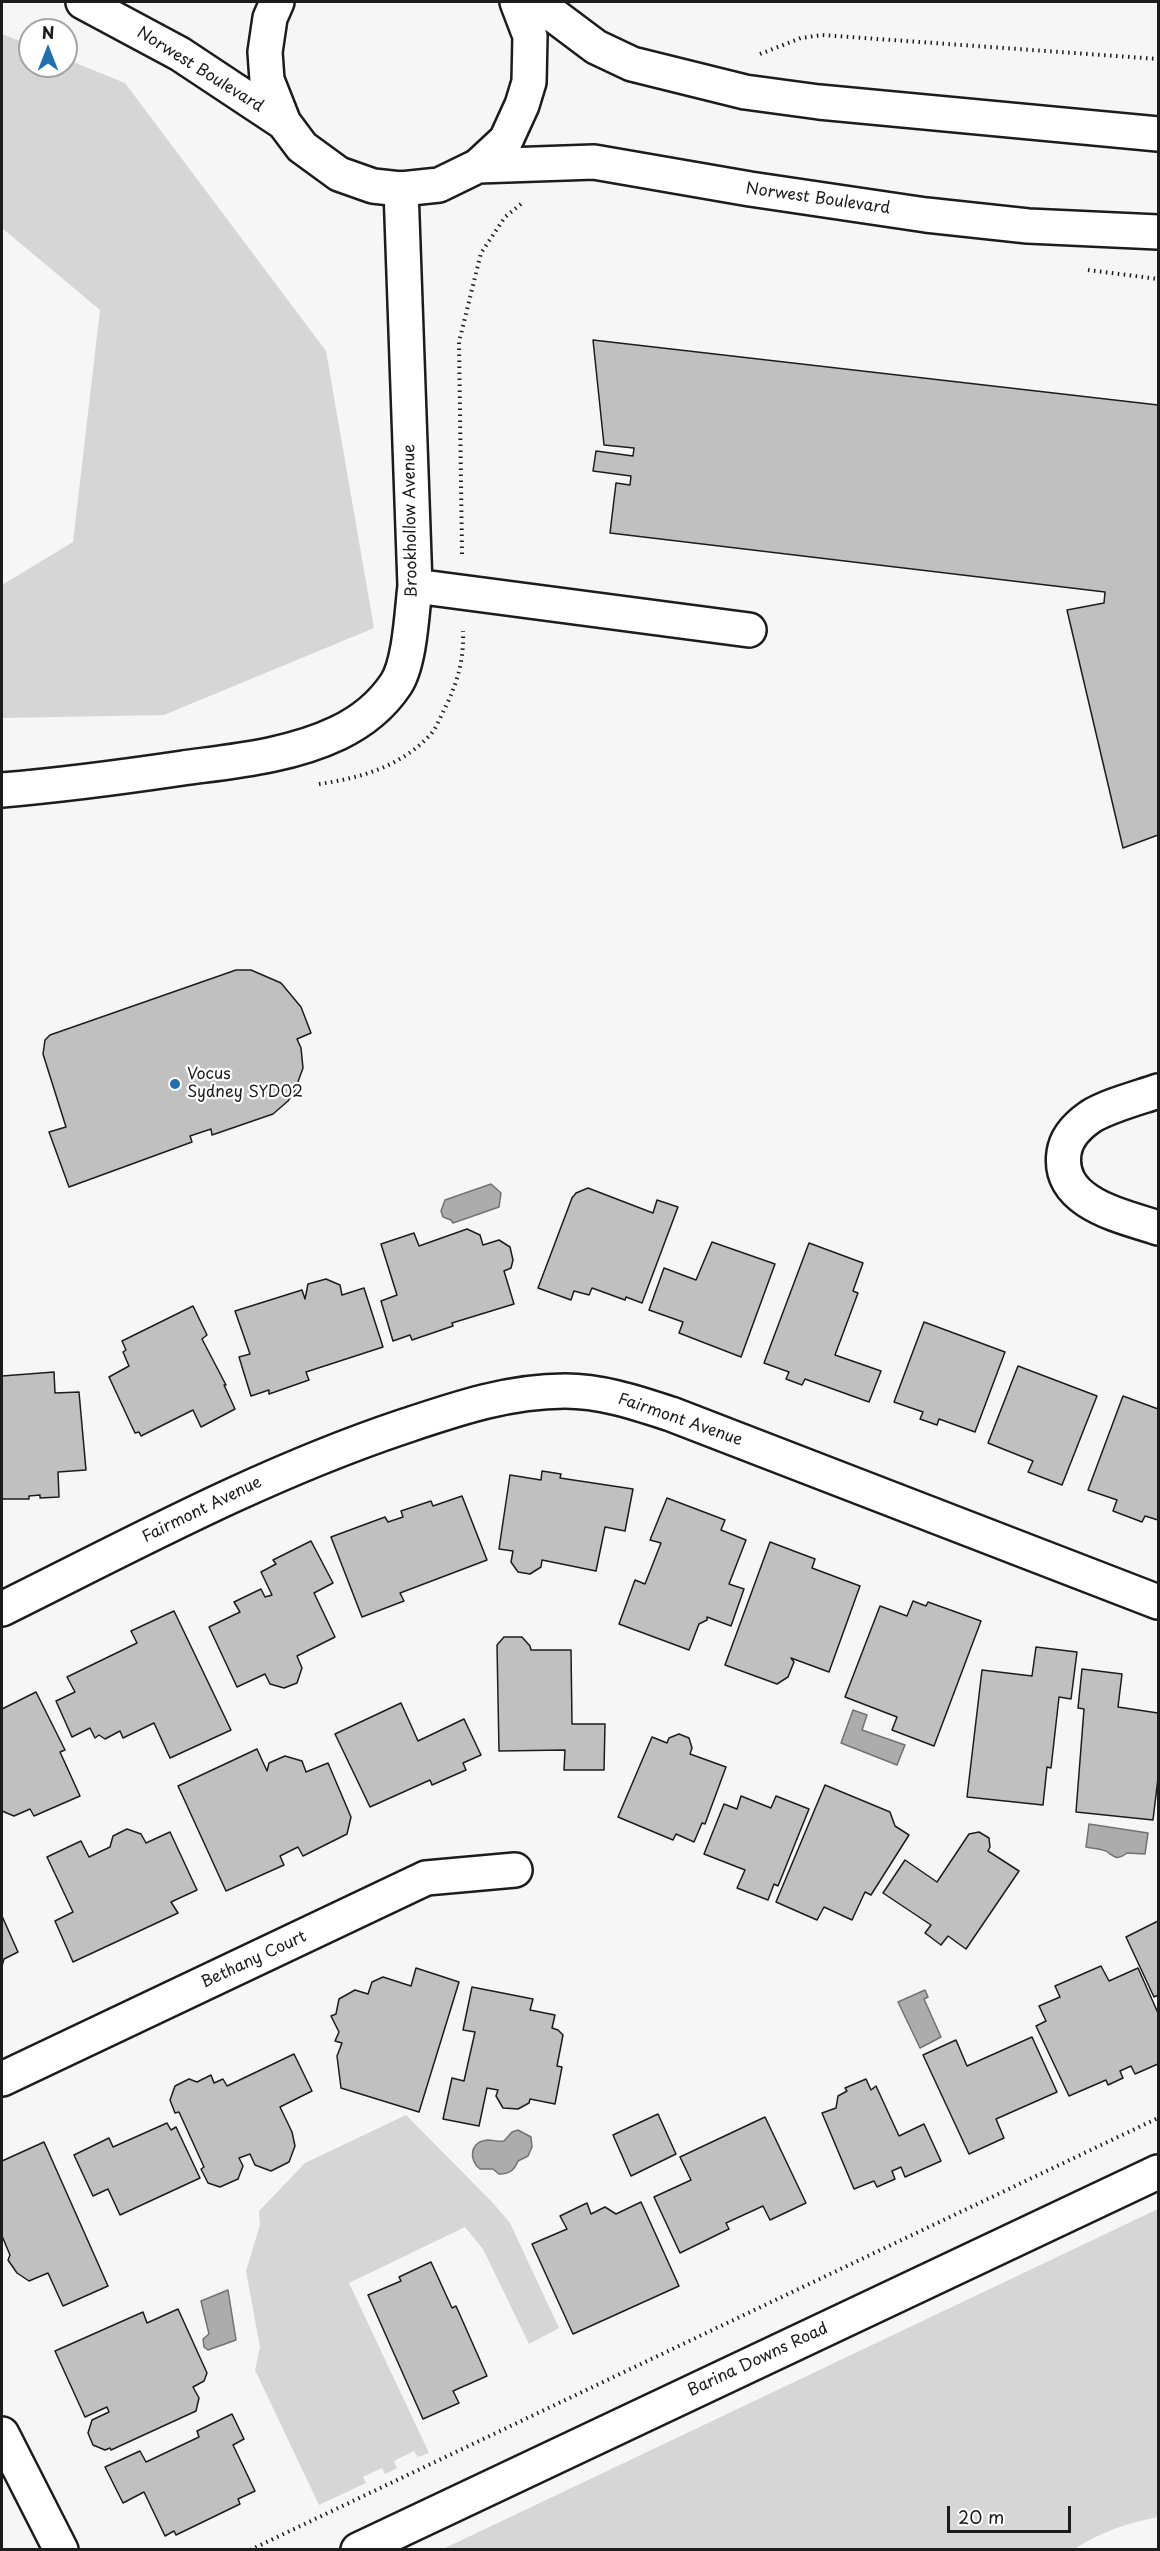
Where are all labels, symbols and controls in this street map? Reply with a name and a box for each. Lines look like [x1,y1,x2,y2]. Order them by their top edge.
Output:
north arrow [18,18,78,78]
text: N [42,20,54,44]
street label: Norwest Boulevard [133,23,267,117]
street label: Norwest Boulevard [745,179,891,219]
street label: Brookhollow Avenue [400,444,422,598]
place label: Vocus Sydney SYD02 [187,1065,303,1103]
marker: Vocus Sydney SYD02 [168,1077,182,1091]
street label: Fairmont Avenue [615,1390,745,1450]
street label: Fairmont Avenue [139,1473,265,1547]
street label: Bethany Court [198,1927,310,1993]
street label: Barina Downs Road [685,2319,831,2401]
scale bar [950,2494,1074,2532]
text: 20 m [958,2503,1004,2530]

